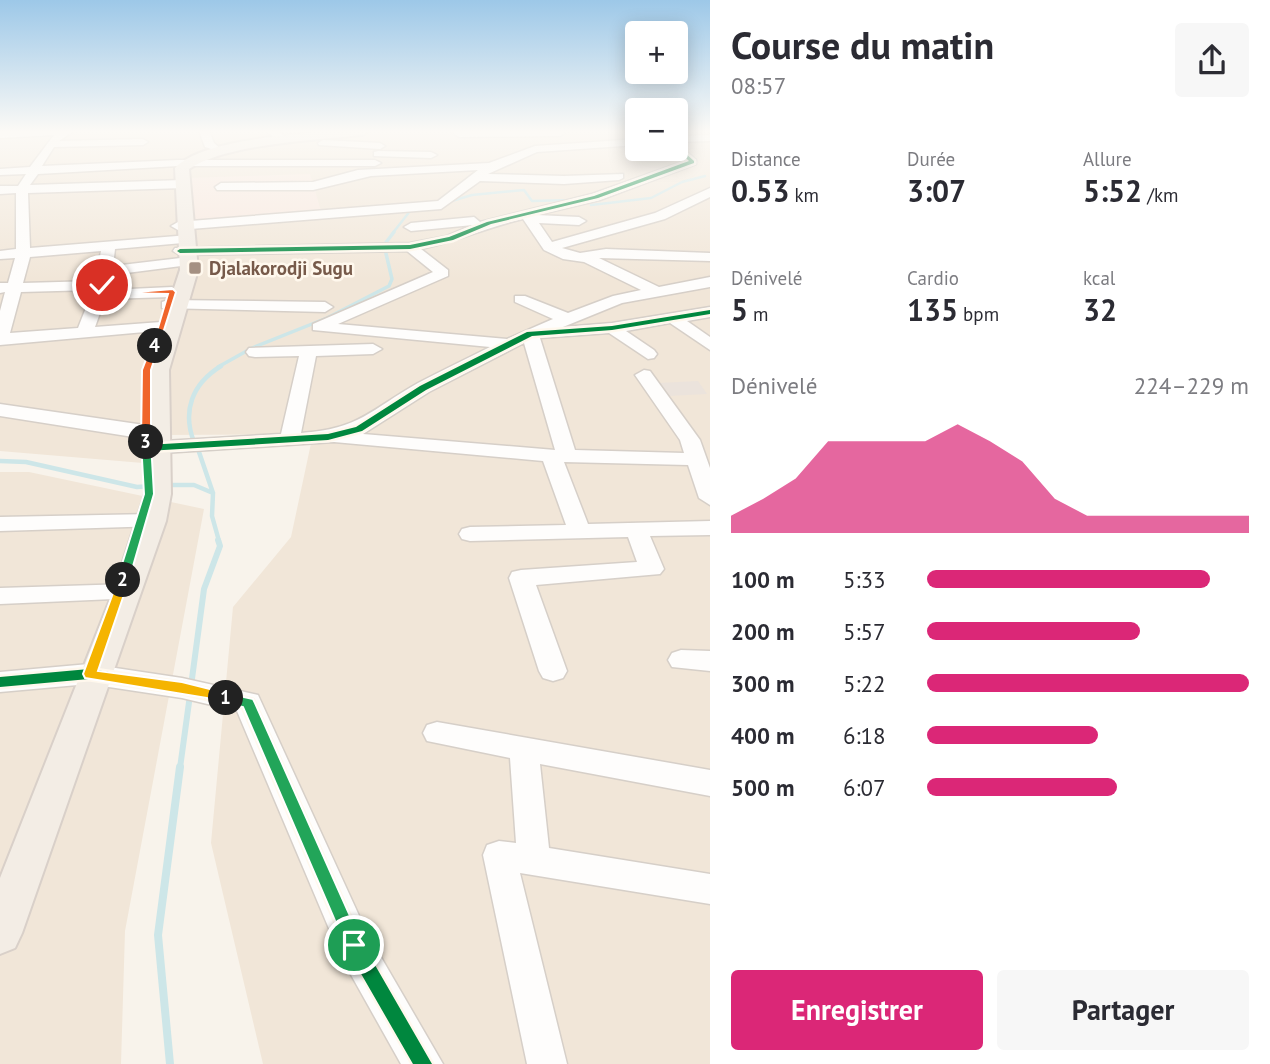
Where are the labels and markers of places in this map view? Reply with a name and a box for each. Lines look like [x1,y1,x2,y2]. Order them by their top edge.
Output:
pin [72,255,132,315]
place label: Djalakorodji Sugu [209,256,353,280]
marker: Djalakorodji Sugu [187,260,203,276]
pin: 4 [138,328,172,364]
pin: 3 [128,424,164,460]
pin: 2 [106,562,140,598]
pin: 1 [208,680,244,716]
pin [324,915,384,975]

